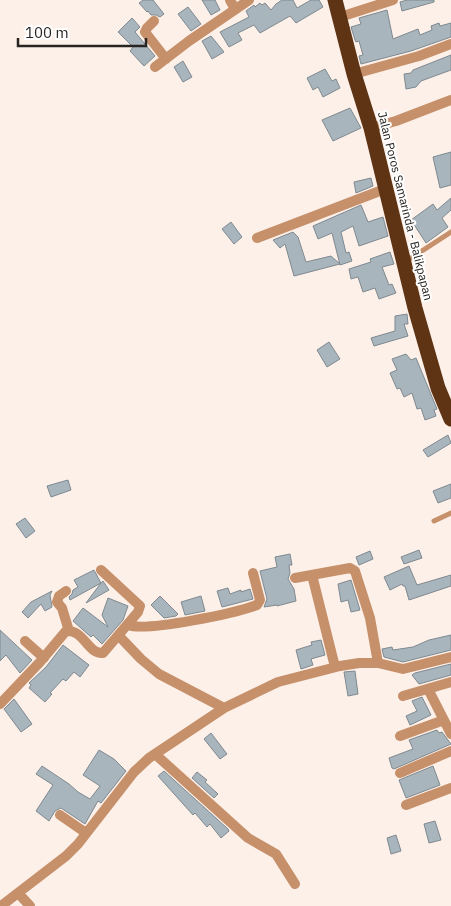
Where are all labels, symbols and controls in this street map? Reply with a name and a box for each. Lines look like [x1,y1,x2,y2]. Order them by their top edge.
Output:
scale bar [18,15,145,47]
text: 100 m [25,23,69,42]
street label: Jalan Poros Samarinda - Balikpapan [375,110,436,302]

